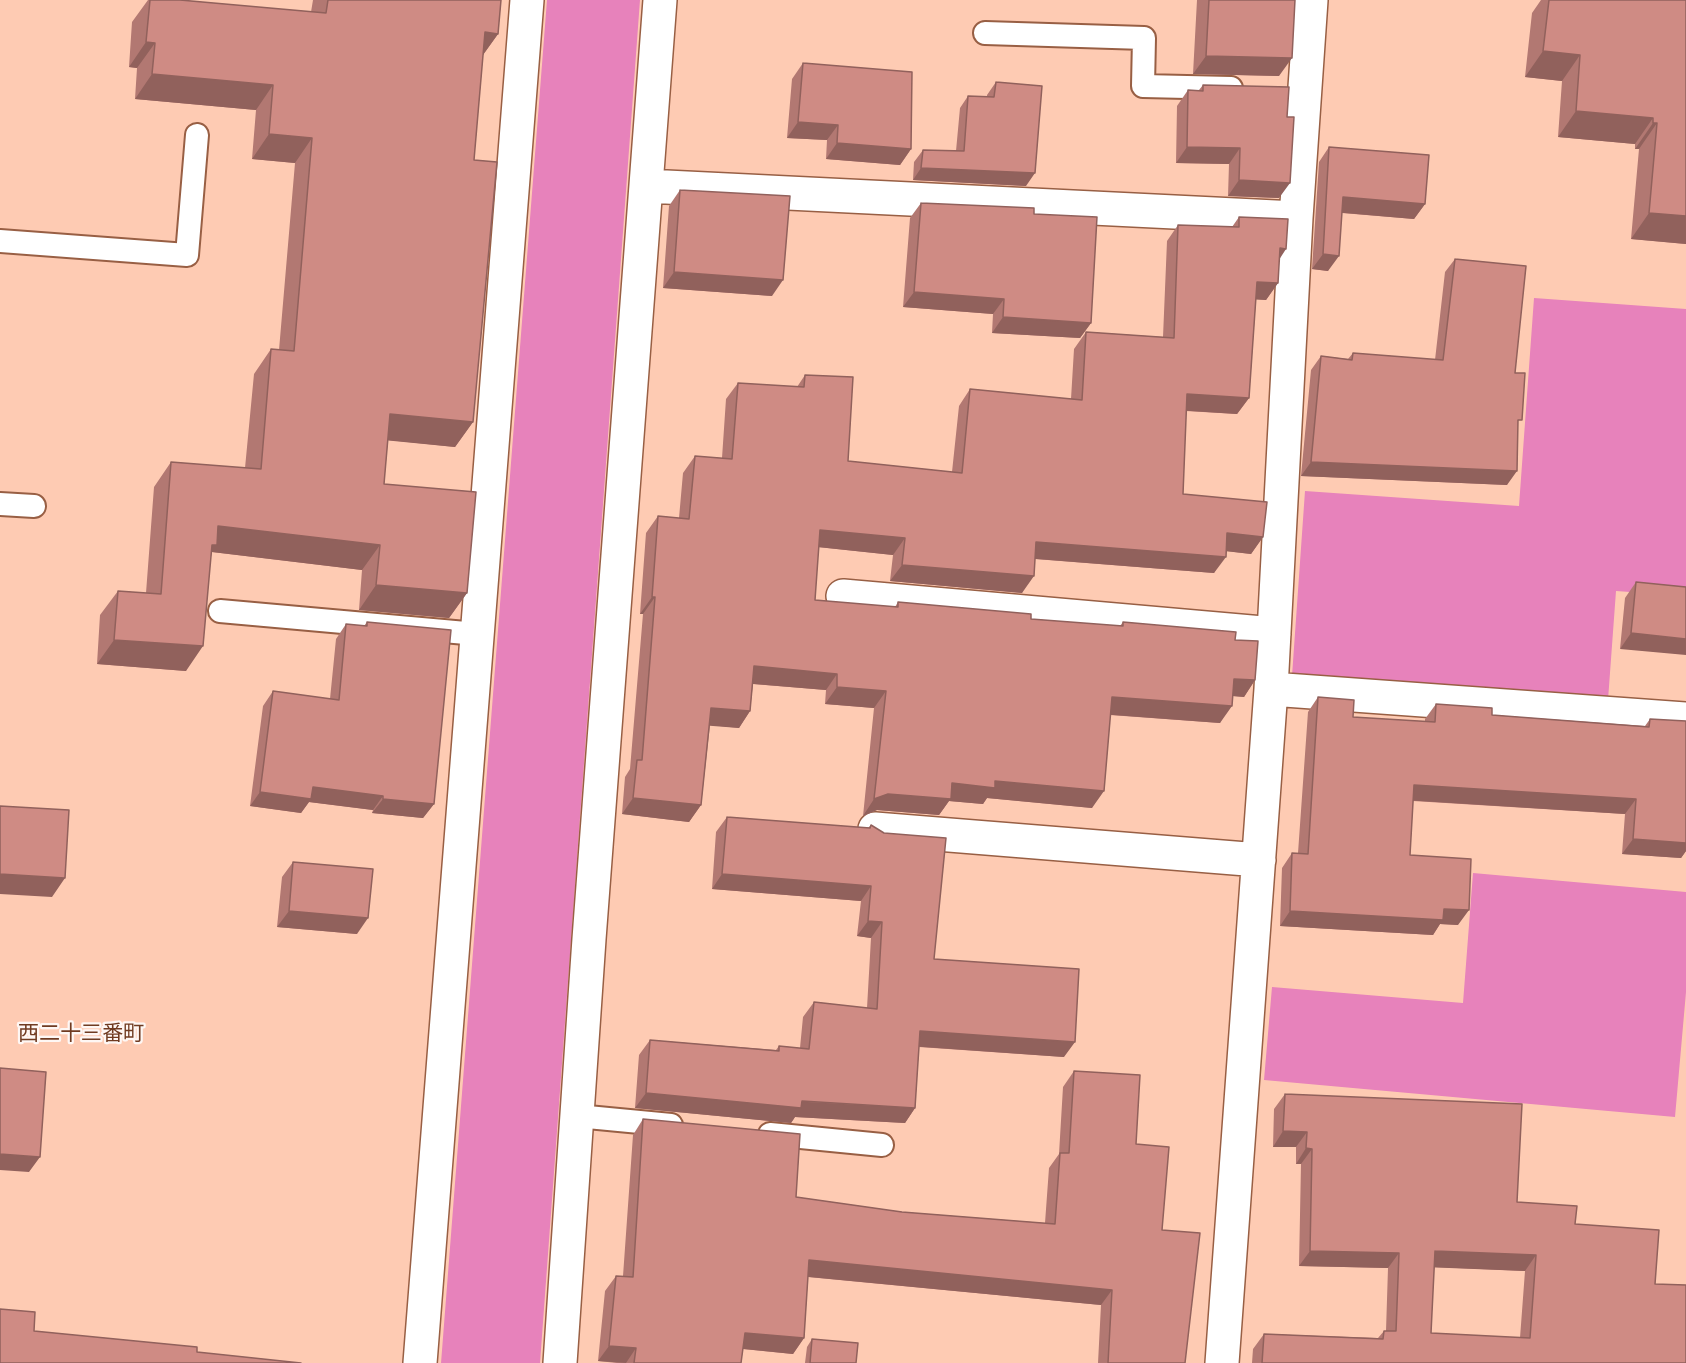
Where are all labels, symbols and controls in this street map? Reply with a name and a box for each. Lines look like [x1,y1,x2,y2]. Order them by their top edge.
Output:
district label: 西二十三番町 [18,1022,144,1048]

